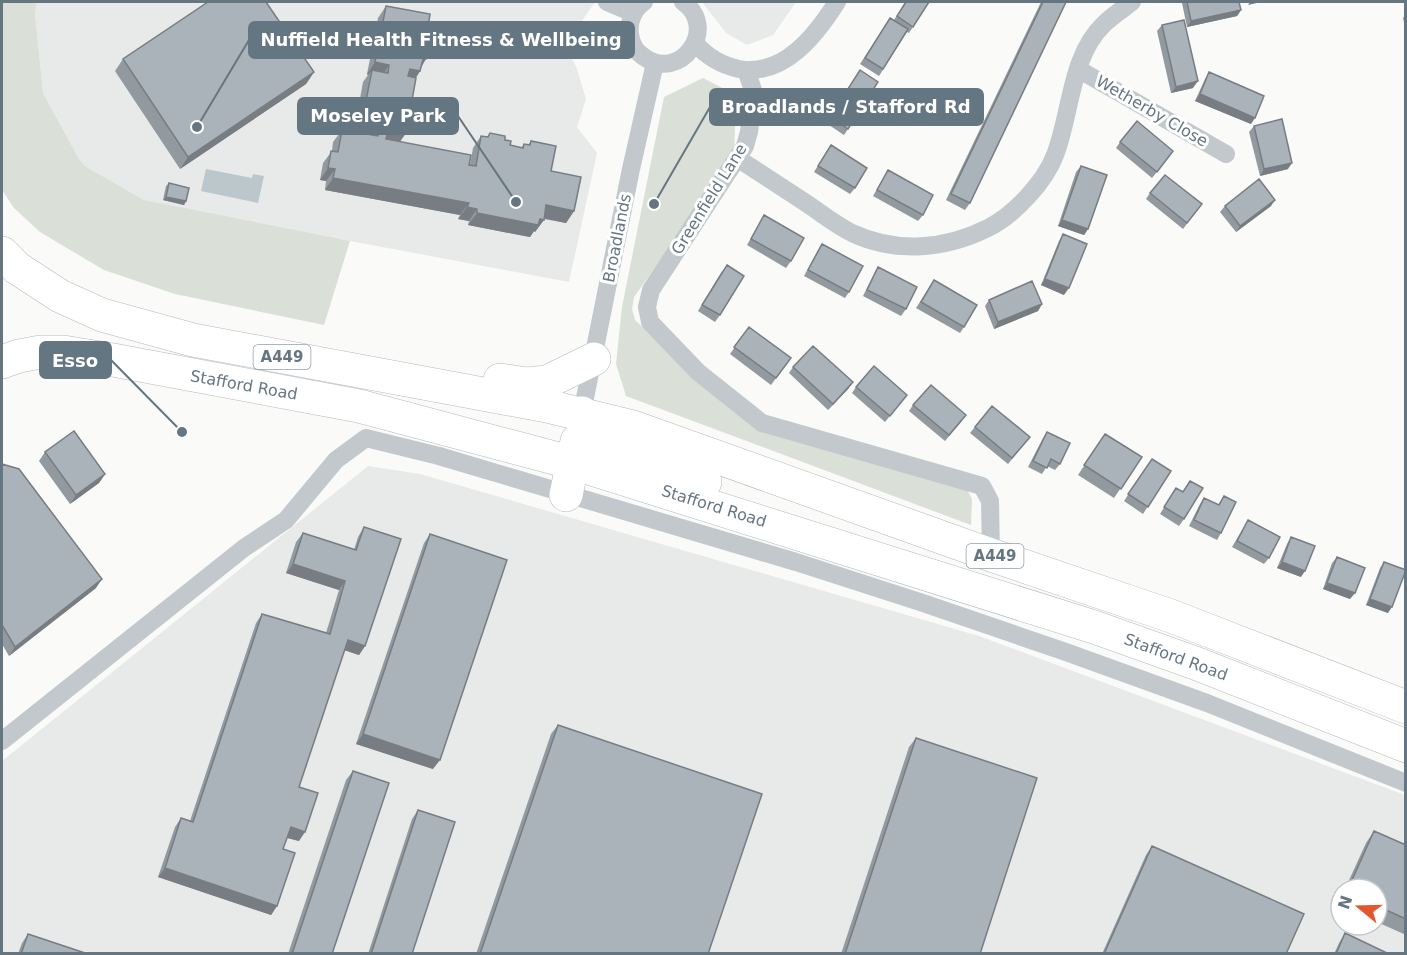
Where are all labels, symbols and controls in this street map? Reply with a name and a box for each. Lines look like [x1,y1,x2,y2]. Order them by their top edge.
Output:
callout: Nuffield Health Fitness & Wellbeing [249,22,634,58]
text: Nuffield Health Fitness & Wellbeing [260,29,622,50]
street label: Wetherby Close [1093,71,1211,151]
callout: Broadlands / Stafford Rd [710,89,983,125]
text: Broadlands / Stafford Rd [721,96,971,117]
callout: Moseley Park [298,98,458,134]
text: Moseley Park [310,105,447,126]
street label: Greenfield Lane [667,140,751,258]
street label: Broadlands [599,192,635,284]
callout: Esso [40,342,111,378]
road number: A449 [254,345,310,369]
text: Esso [52,350,98,371]
street label: Stafford Road [189,366,299,404]
street label: Stafford Road [659,481,769,531]
road number: A449 [966,544,1024,568]
street label: Stafford Road [1122,629,1230,685]
north arrow [1329,877,1389,937]
text: N [1334,893,1356,912]

